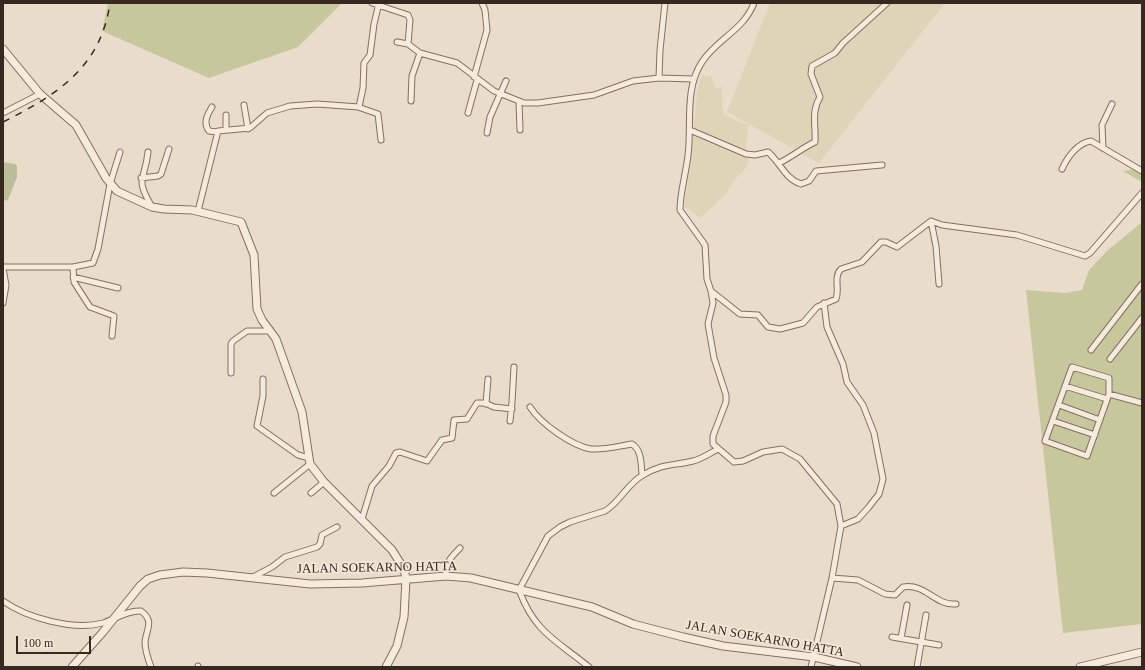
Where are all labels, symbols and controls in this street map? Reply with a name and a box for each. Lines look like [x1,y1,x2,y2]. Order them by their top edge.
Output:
street label: JALAN SOEKARNO HATTA [297,559,457,577]
street label: JALAN SOEKARNO HATTA [685,617,845,661]
scale bar [18,628,93,654]
text: 100 m [23,636,53,650]

